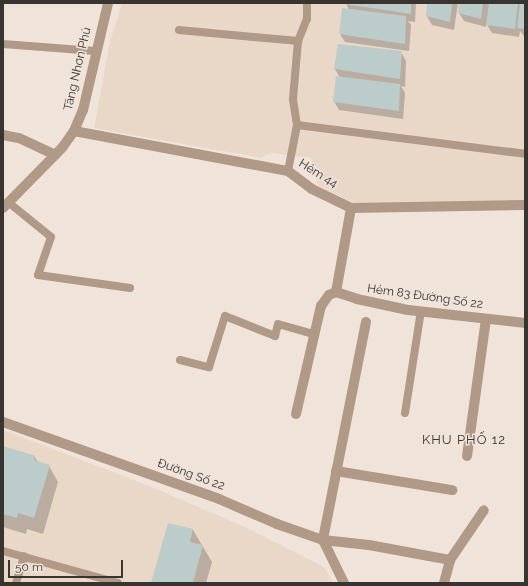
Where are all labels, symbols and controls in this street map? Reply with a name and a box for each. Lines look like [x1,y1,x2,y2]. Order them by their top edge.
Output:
street label: Tăng Nhơn Phú [61,26,95,112]
street label: Hẻm 44 [296,156,340,192]
street label: Hẻm 83 Đường Số 22 [366,282,484,312]
district label: KHU PHỐ 12 [422,432,506,448]
street label: Đường Số 22 [155,456,227,494]
scale bar [10,552,125,578]
text: 50 m [15,560,43,574]

